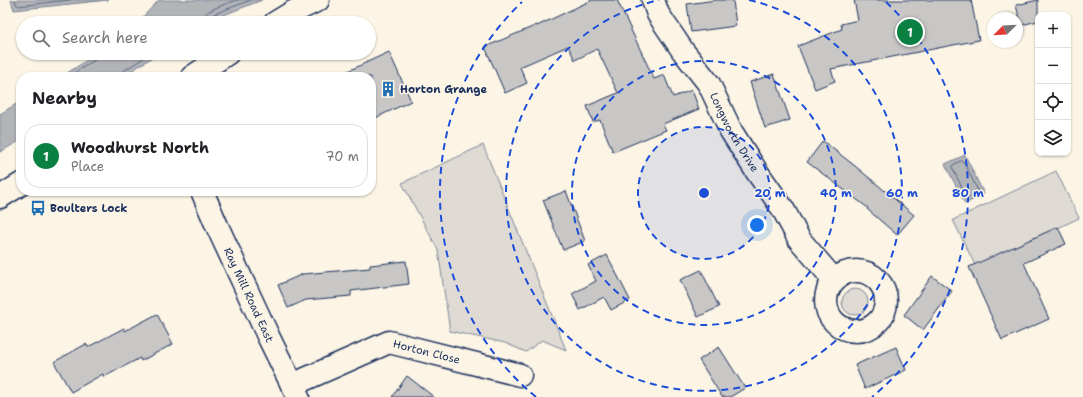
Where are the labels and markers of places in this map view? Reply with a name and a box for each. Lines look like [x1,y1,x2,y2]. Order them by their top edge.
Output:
pin: 1 [897,17,923,47]
building icon: Horton Grange [379,80,397,98]
place label: Horton Grange [400,82,487,97]
centre of rings [697,186,711,200]
bus stop icon: Boulters Lock [29,199,47,217]
place label: Boulters Lock [50,201,127,216]

